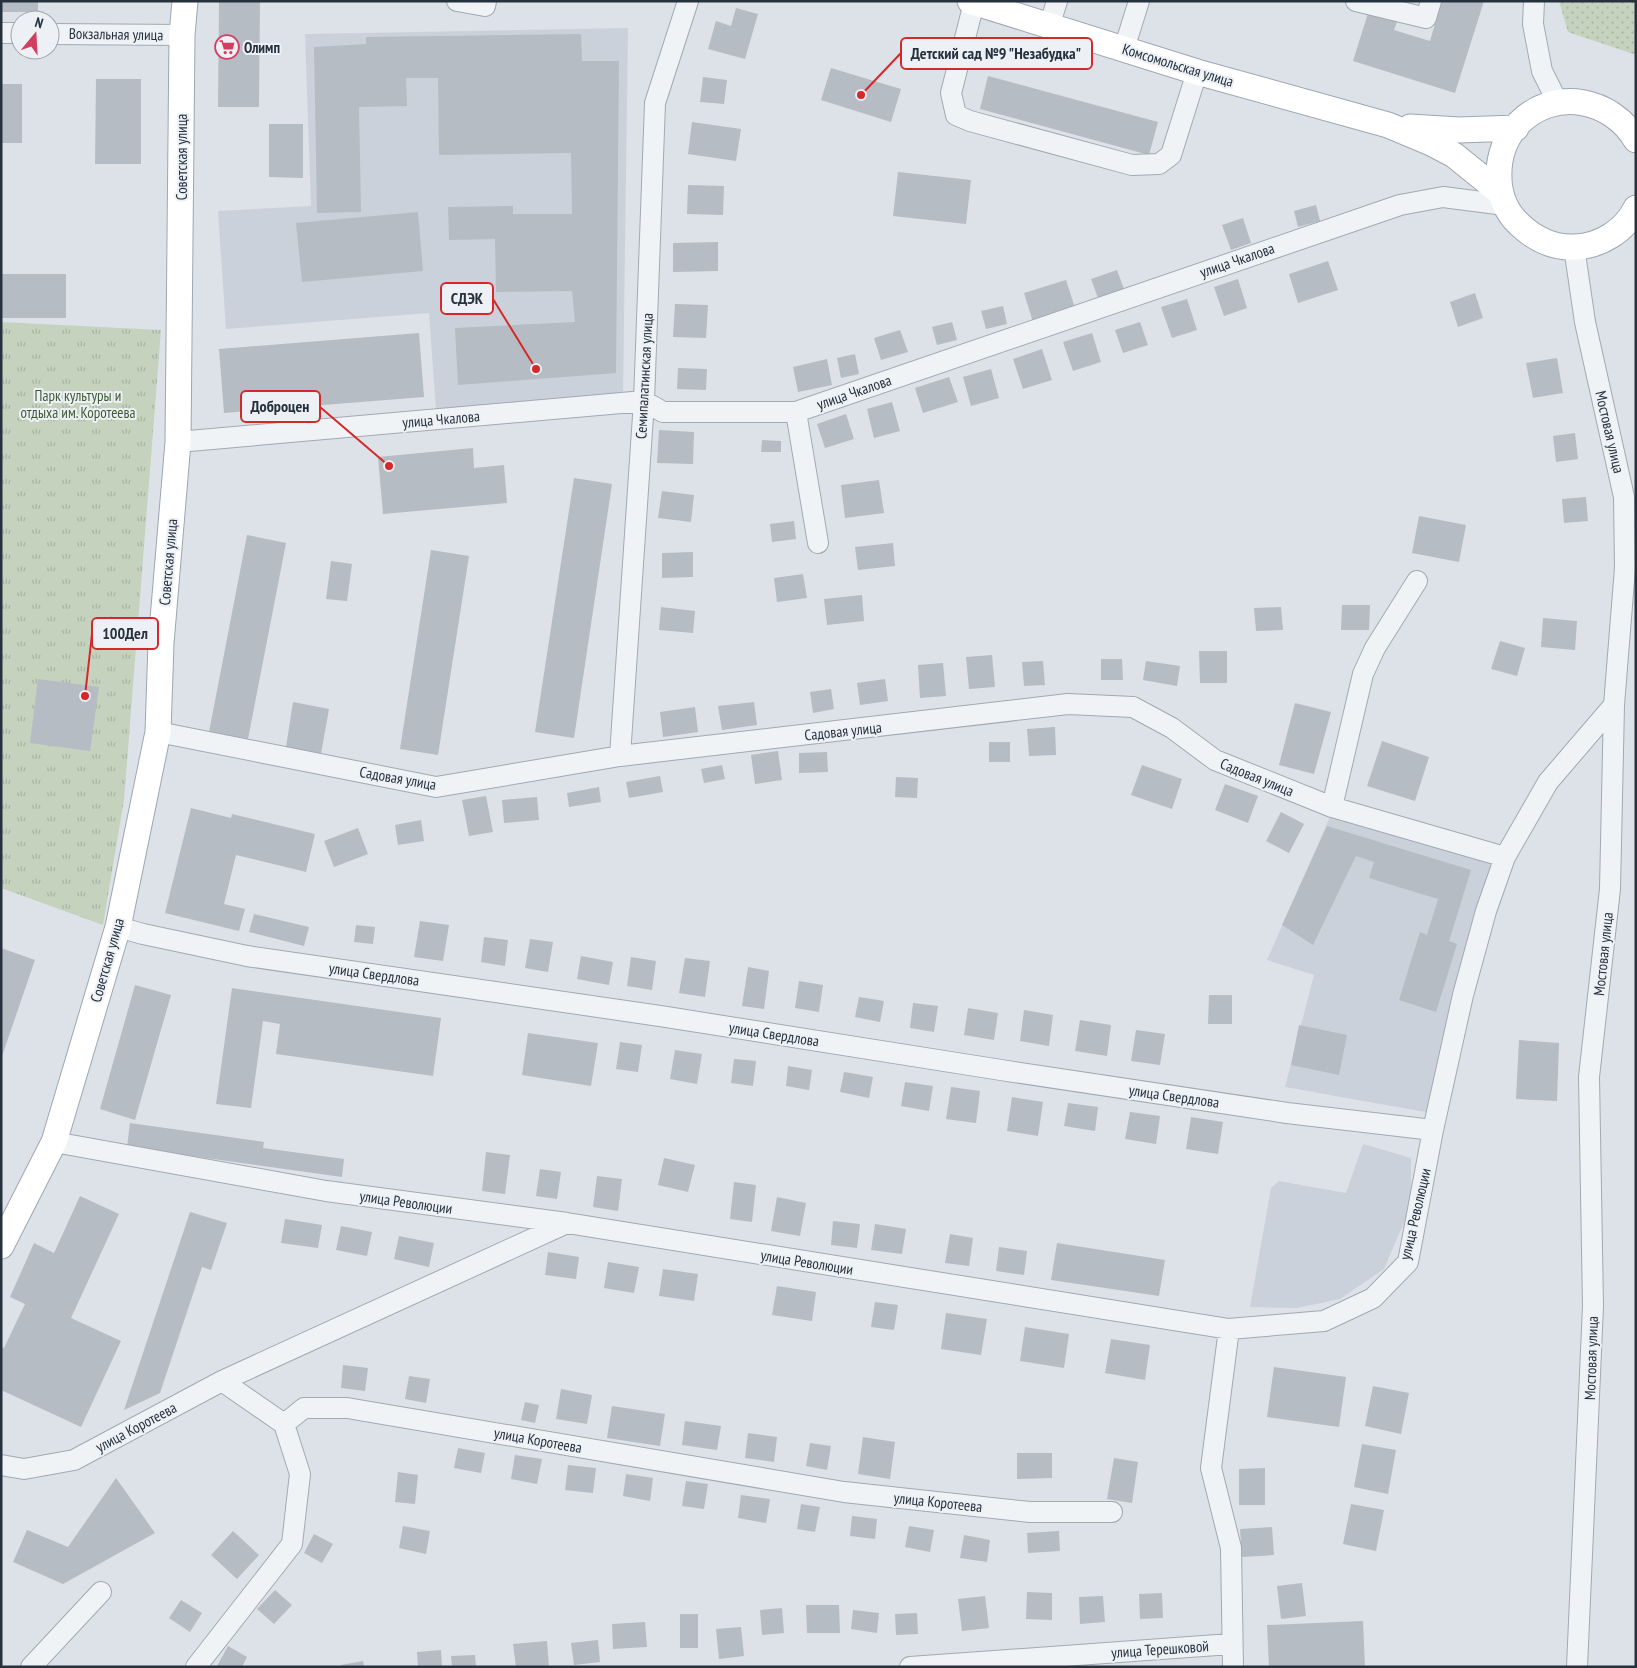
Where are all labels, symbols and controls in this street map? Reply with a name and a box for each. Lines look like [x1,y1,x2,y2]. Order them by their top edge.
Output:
north arrow [10,10,60,60]
text: N [33,13,45,32]
street label: Вокзальная улица [69,24,163,44]
supermarket icon: Олимп [214,34,240,60]
place label: Олимп [244,38,280,57]
callout: Детский сад №9 "Незабудка" [901,38,1092,69]
street label: Комсомольская улица [1120,39,1236,91]
text: Детский сад №9 "Незабудка" [911,43,1081,63]
street label: Советская улица [172,114,191,200]
street label: улица Чкалова [1197,238,1277,282]
callout: СДЭК [441,283,493,314]
text: СДЭК [451,288,484,308]
street label: Семипалатинская улица [631,312,657,440]
street label: улица Чкалова [814,370,894,414]
park label: Парк культуры и отдыха им. Коротеева [20,386,136,422]
street label: Мостовая улица [1591,389,1629,475]
callout: Доброцен [241,391,320,422]
text: Доброцен [251,396,309,416]
street label: улица Чкалова [401,406,481,432]
street label: Советская улица [155,518,181,606]
callout: 100Дел [92,618,158,649]
text: 100Дел [102,623,148,643]
street label: Садовая улица [803,717,883,745]
street label: Садовая улица [1217,754,1297,800]
street label: Садовая улица [358,762,438,794]
street label: Мостовая улица [1589,911,1617,997]
street label: Советская улица [86,916,128,1004]
street label: улица Свердлова [328,958,420,990]
street label: улица Свердлова [728,1017,820,1051]
street label: улица Свердлова [1128,1080,1220,1112]
street label: улица Революции [1395,1166,1435,1262]
street label: улица Революции [358,1186,454,1218]
street label: улица Революции [759,1245,855,1279]
street label: Мостовая улица [1580,1316,1602,1400]
street label: улица Коротеева [92,1398,180,1456]
street label: улица Коротеева [493,1423,583,1457]
street label: улица Коротеева [893,1488,983,1516]
street label: улица Терешковой [1111,1636,1209,1662]

